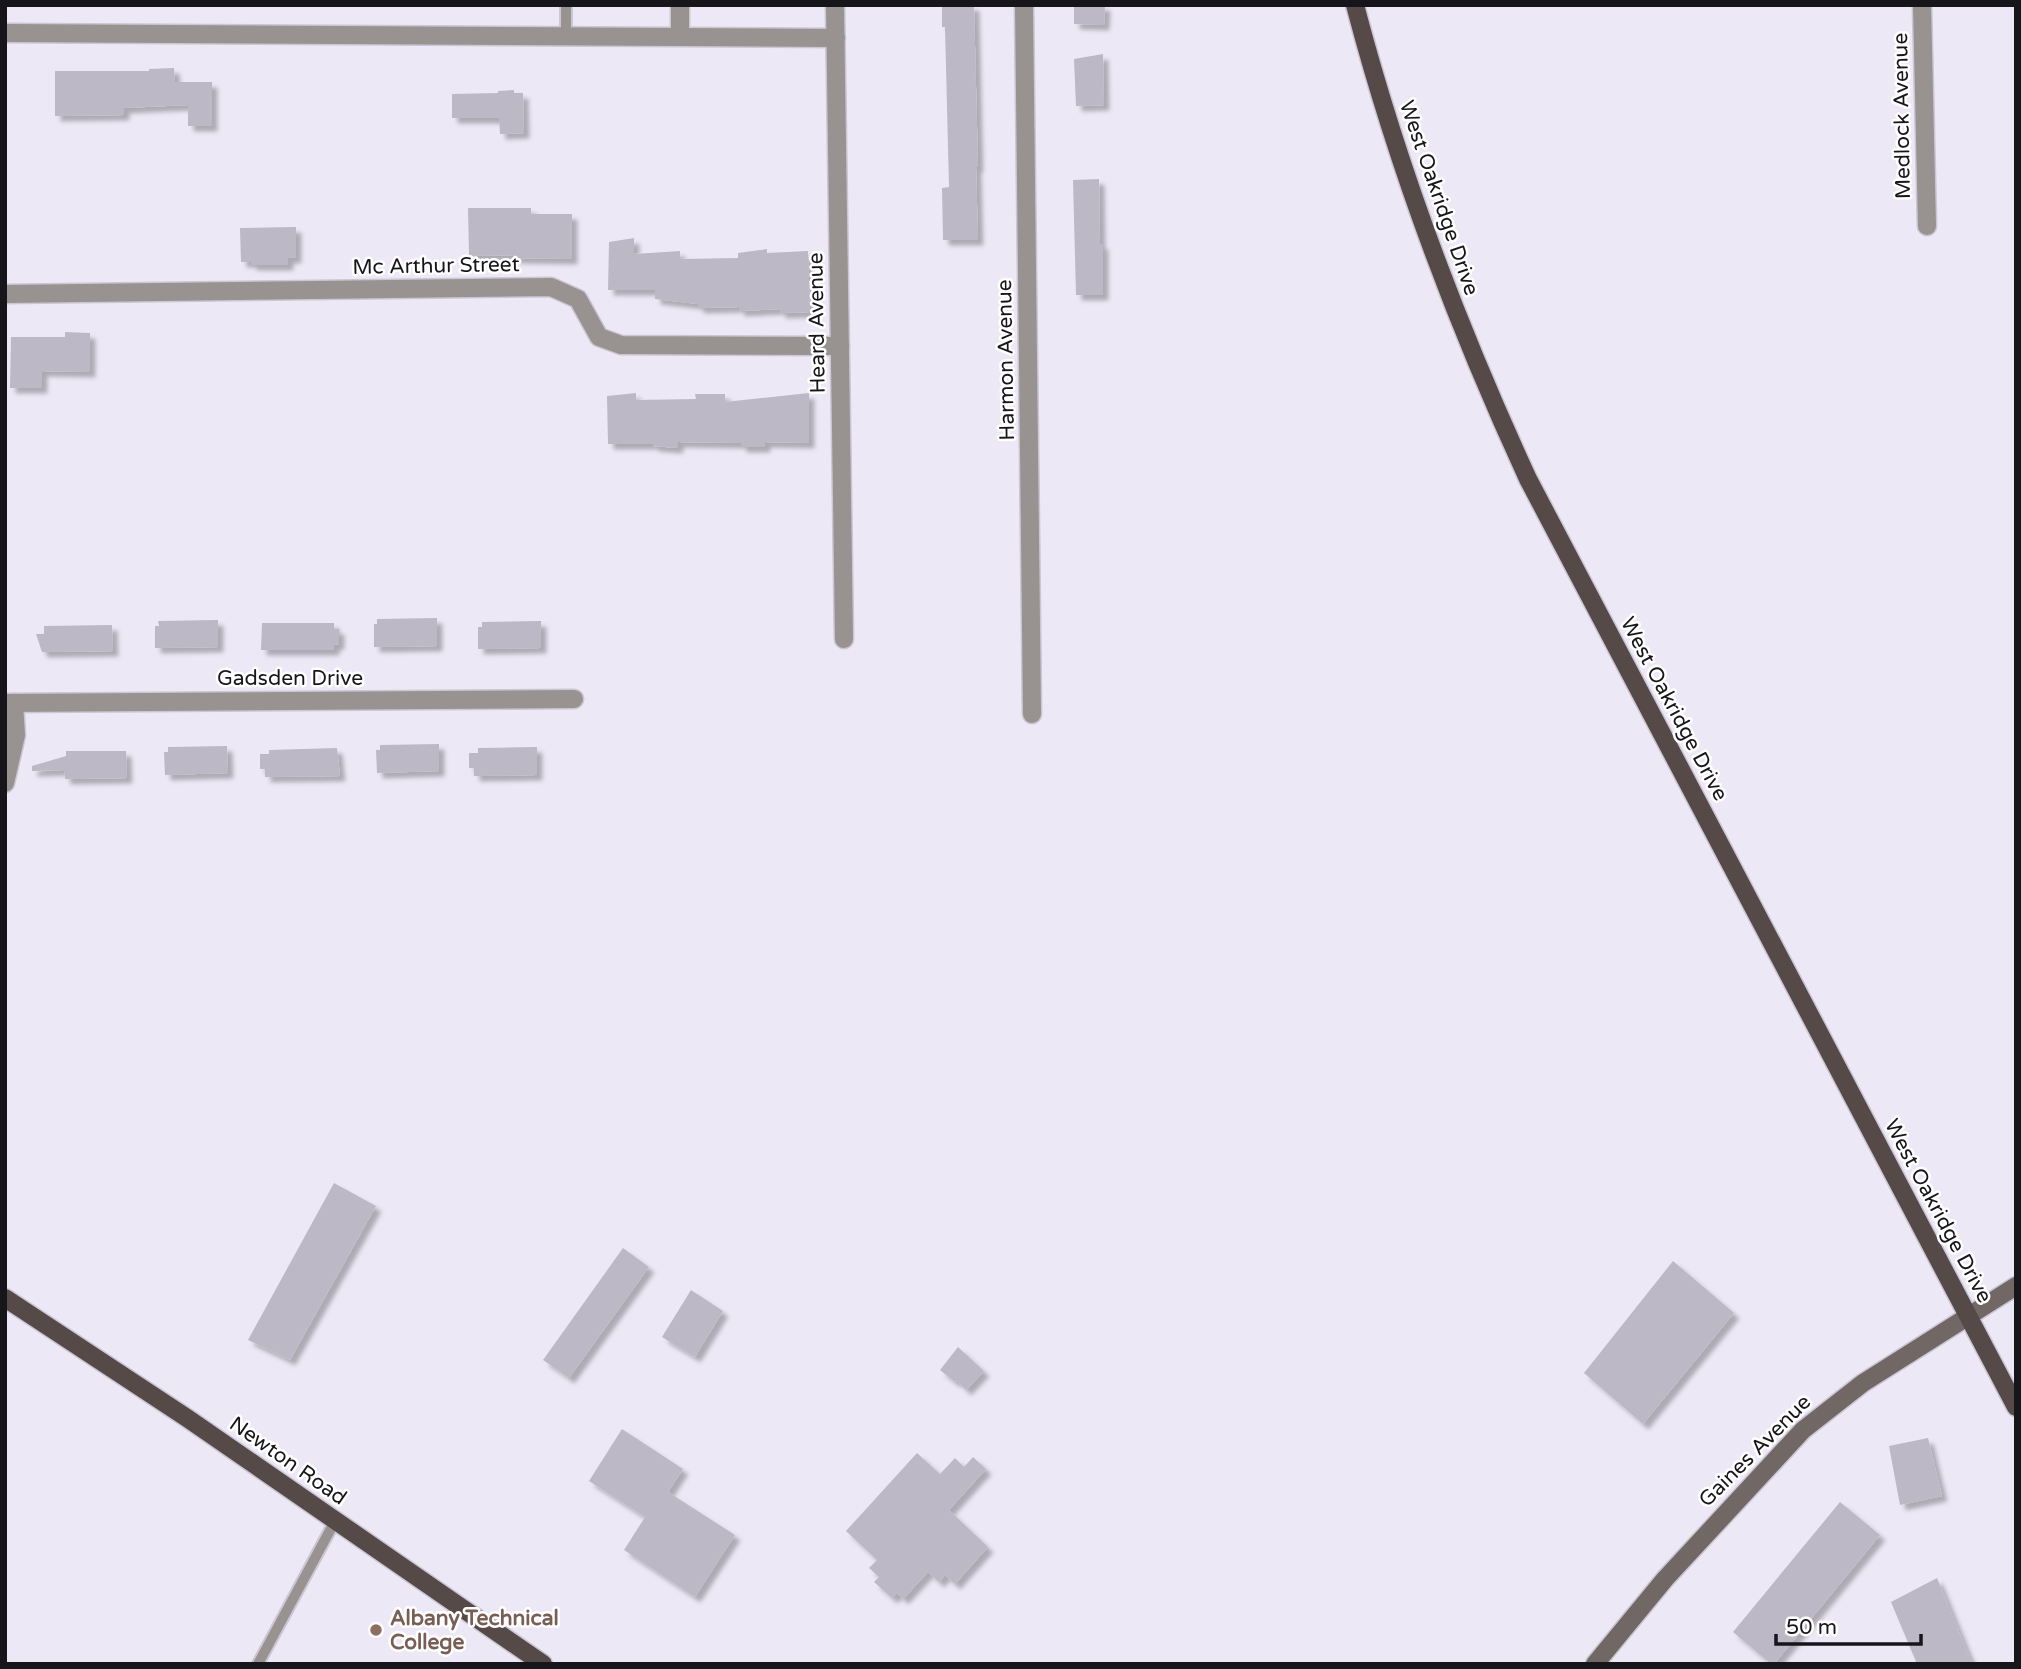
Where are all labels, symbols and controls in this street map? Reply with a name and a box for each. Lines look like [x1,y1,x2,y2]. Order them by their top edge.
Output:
street label: Medlock Avenue [1888,32,1916,199]
street label: West Oakridge Drive [1394,97,1484,299]
street label: Mc Arthur Street [352,252,520,280]
street label: Heard Avenue [803,252,831,394]
street label: Harmon Avenue [992,279,1020,441]
street label: West Oakridge Drive [1615,613,1733,805]
street label: Gadsden Drive [217,666,363,691]
street label: West Oakridge Drive [1879,1115,1997,1307]
street label: Gaines Avenue [1694,1390,1816,1512]
street label: Newton Road [225,1411,351,1511]
scale bar [1776,1602,1921,1646]
place label: Albany Technical College [390,1606,559,1655]
text: 50 m [1786,1615,1837,1640]
marker: Albany Technical College [368,1622,384,1638]

